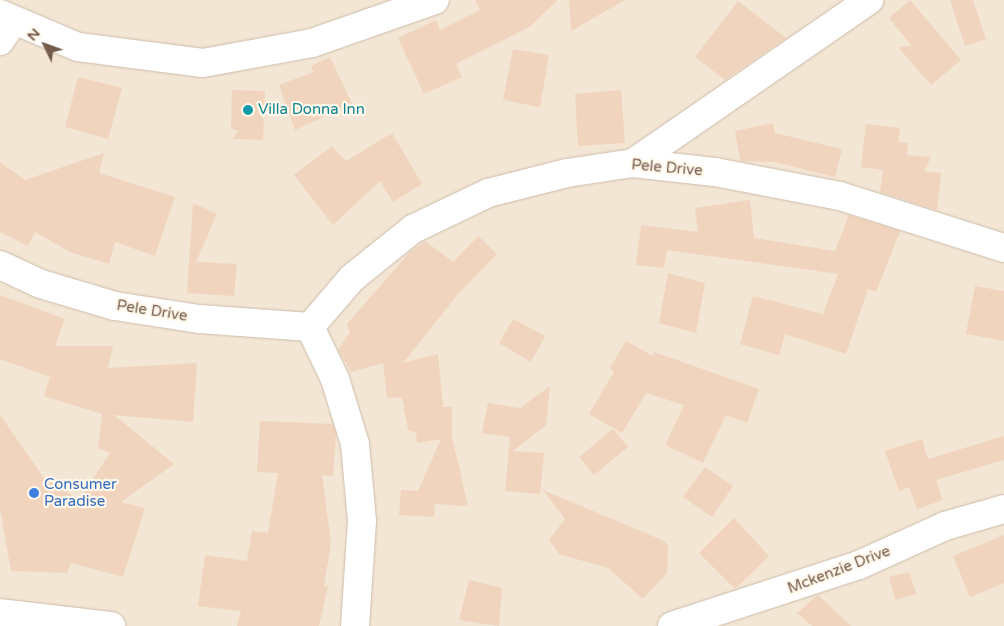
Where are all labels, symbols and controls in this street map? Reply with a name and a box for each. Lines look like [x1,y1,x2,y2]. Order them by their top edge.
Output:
north arrow [20,20,70,70]
text: N [23,25,44,44]
place label: Villa Donna Inn [258,101,365,119]
marker: Villa Donna Inn [242,104,254,116]
street label: Pele Drive [631,156,703,180]
street label: Pele Drive [115,297,189,325]
place label: Consumer Paradise [44,475,117,510]
marker: Consumer Paradise [28,487,40,499]
street label: Mckenzie Drive [785,542,893,598]

